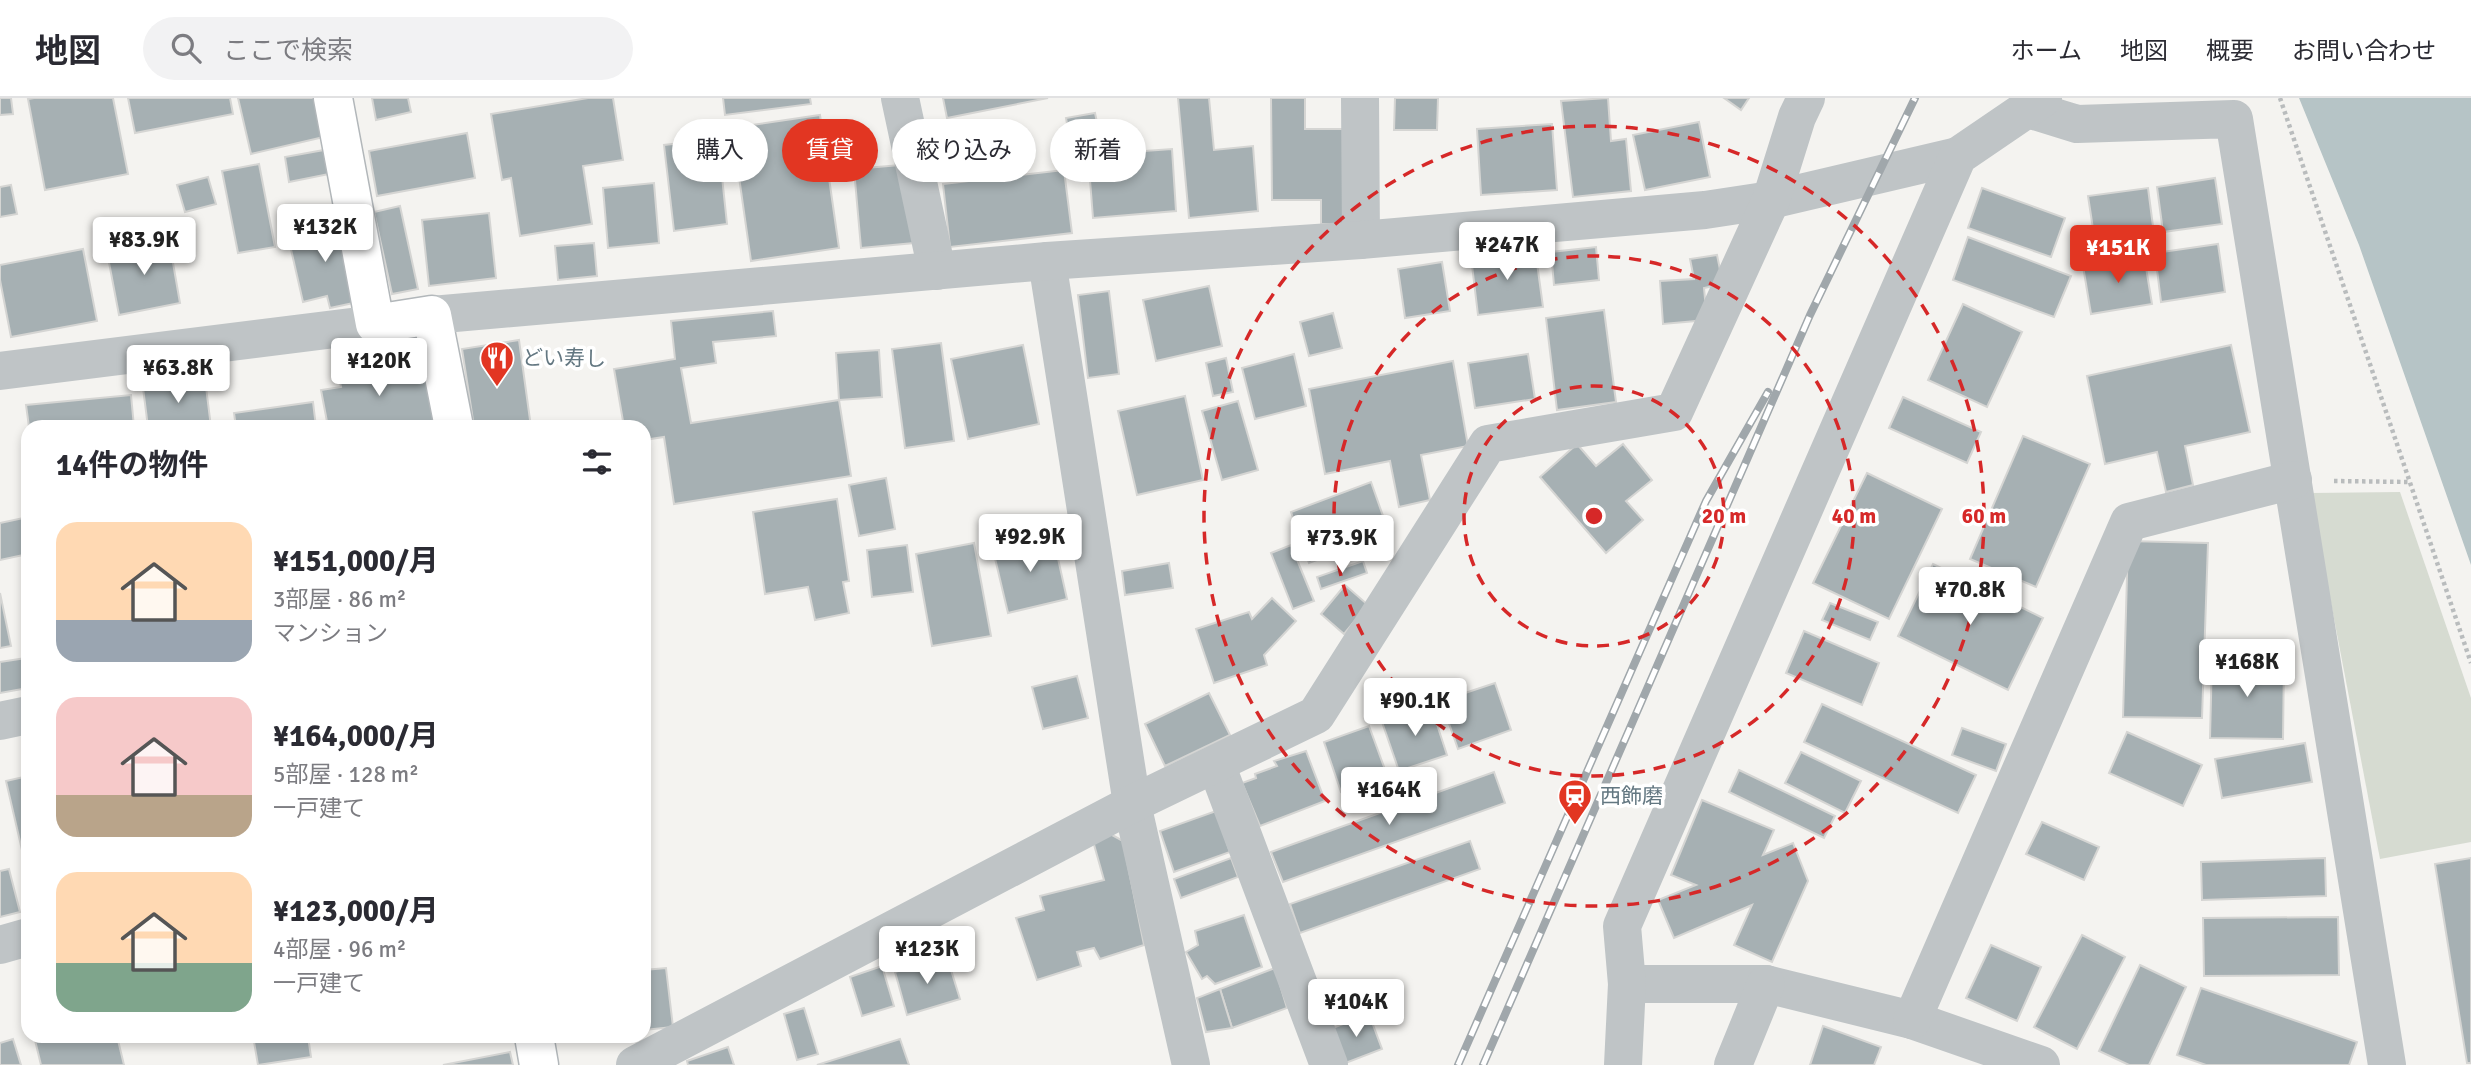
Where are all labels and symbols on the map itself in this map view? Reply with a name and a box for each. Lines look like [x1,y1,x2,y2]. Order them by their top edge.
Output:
pin: ¥132K [276,204,374,264]
pin: ¥83.9K [87,218,201,277]
pin: ¥247K [1458,222,1556,282]
pin: ¥151K [2069,226,2167,285]
pin: ¥120K [330,338,428,398]
restaurant icon: どい寿し [478,339,516,388]
pin: ¥63.8K [121,345,235,405]
place label: どい寿し [522,345,606,371]
text: 20 m [1702,503,1746,529]
text: 40 m [1832,503,1876,529]
text: 60 m [1962,503,2006,529]
centre of rings [1582,504,1606,528]
pin: ¥92.9K [973,514,1087,574]
pin: ¥73.9K [1285,516,1399,575]
pin: ¥70.8K [1913,568,2027,627]
pin: ¥168K [2198,640,2296,699]
pin: ¥90.1K [1358,678,1472,738]
pin: ¥164K [1340,768,1438,827]
station icon: 西飾磨 [1556,777,1594,826]
place label: 西飾磨 [1600,783,1663,809]
pin: ¥123K [878,926,976,986]
pin: ¥104K [1307,979,1405,1039]

